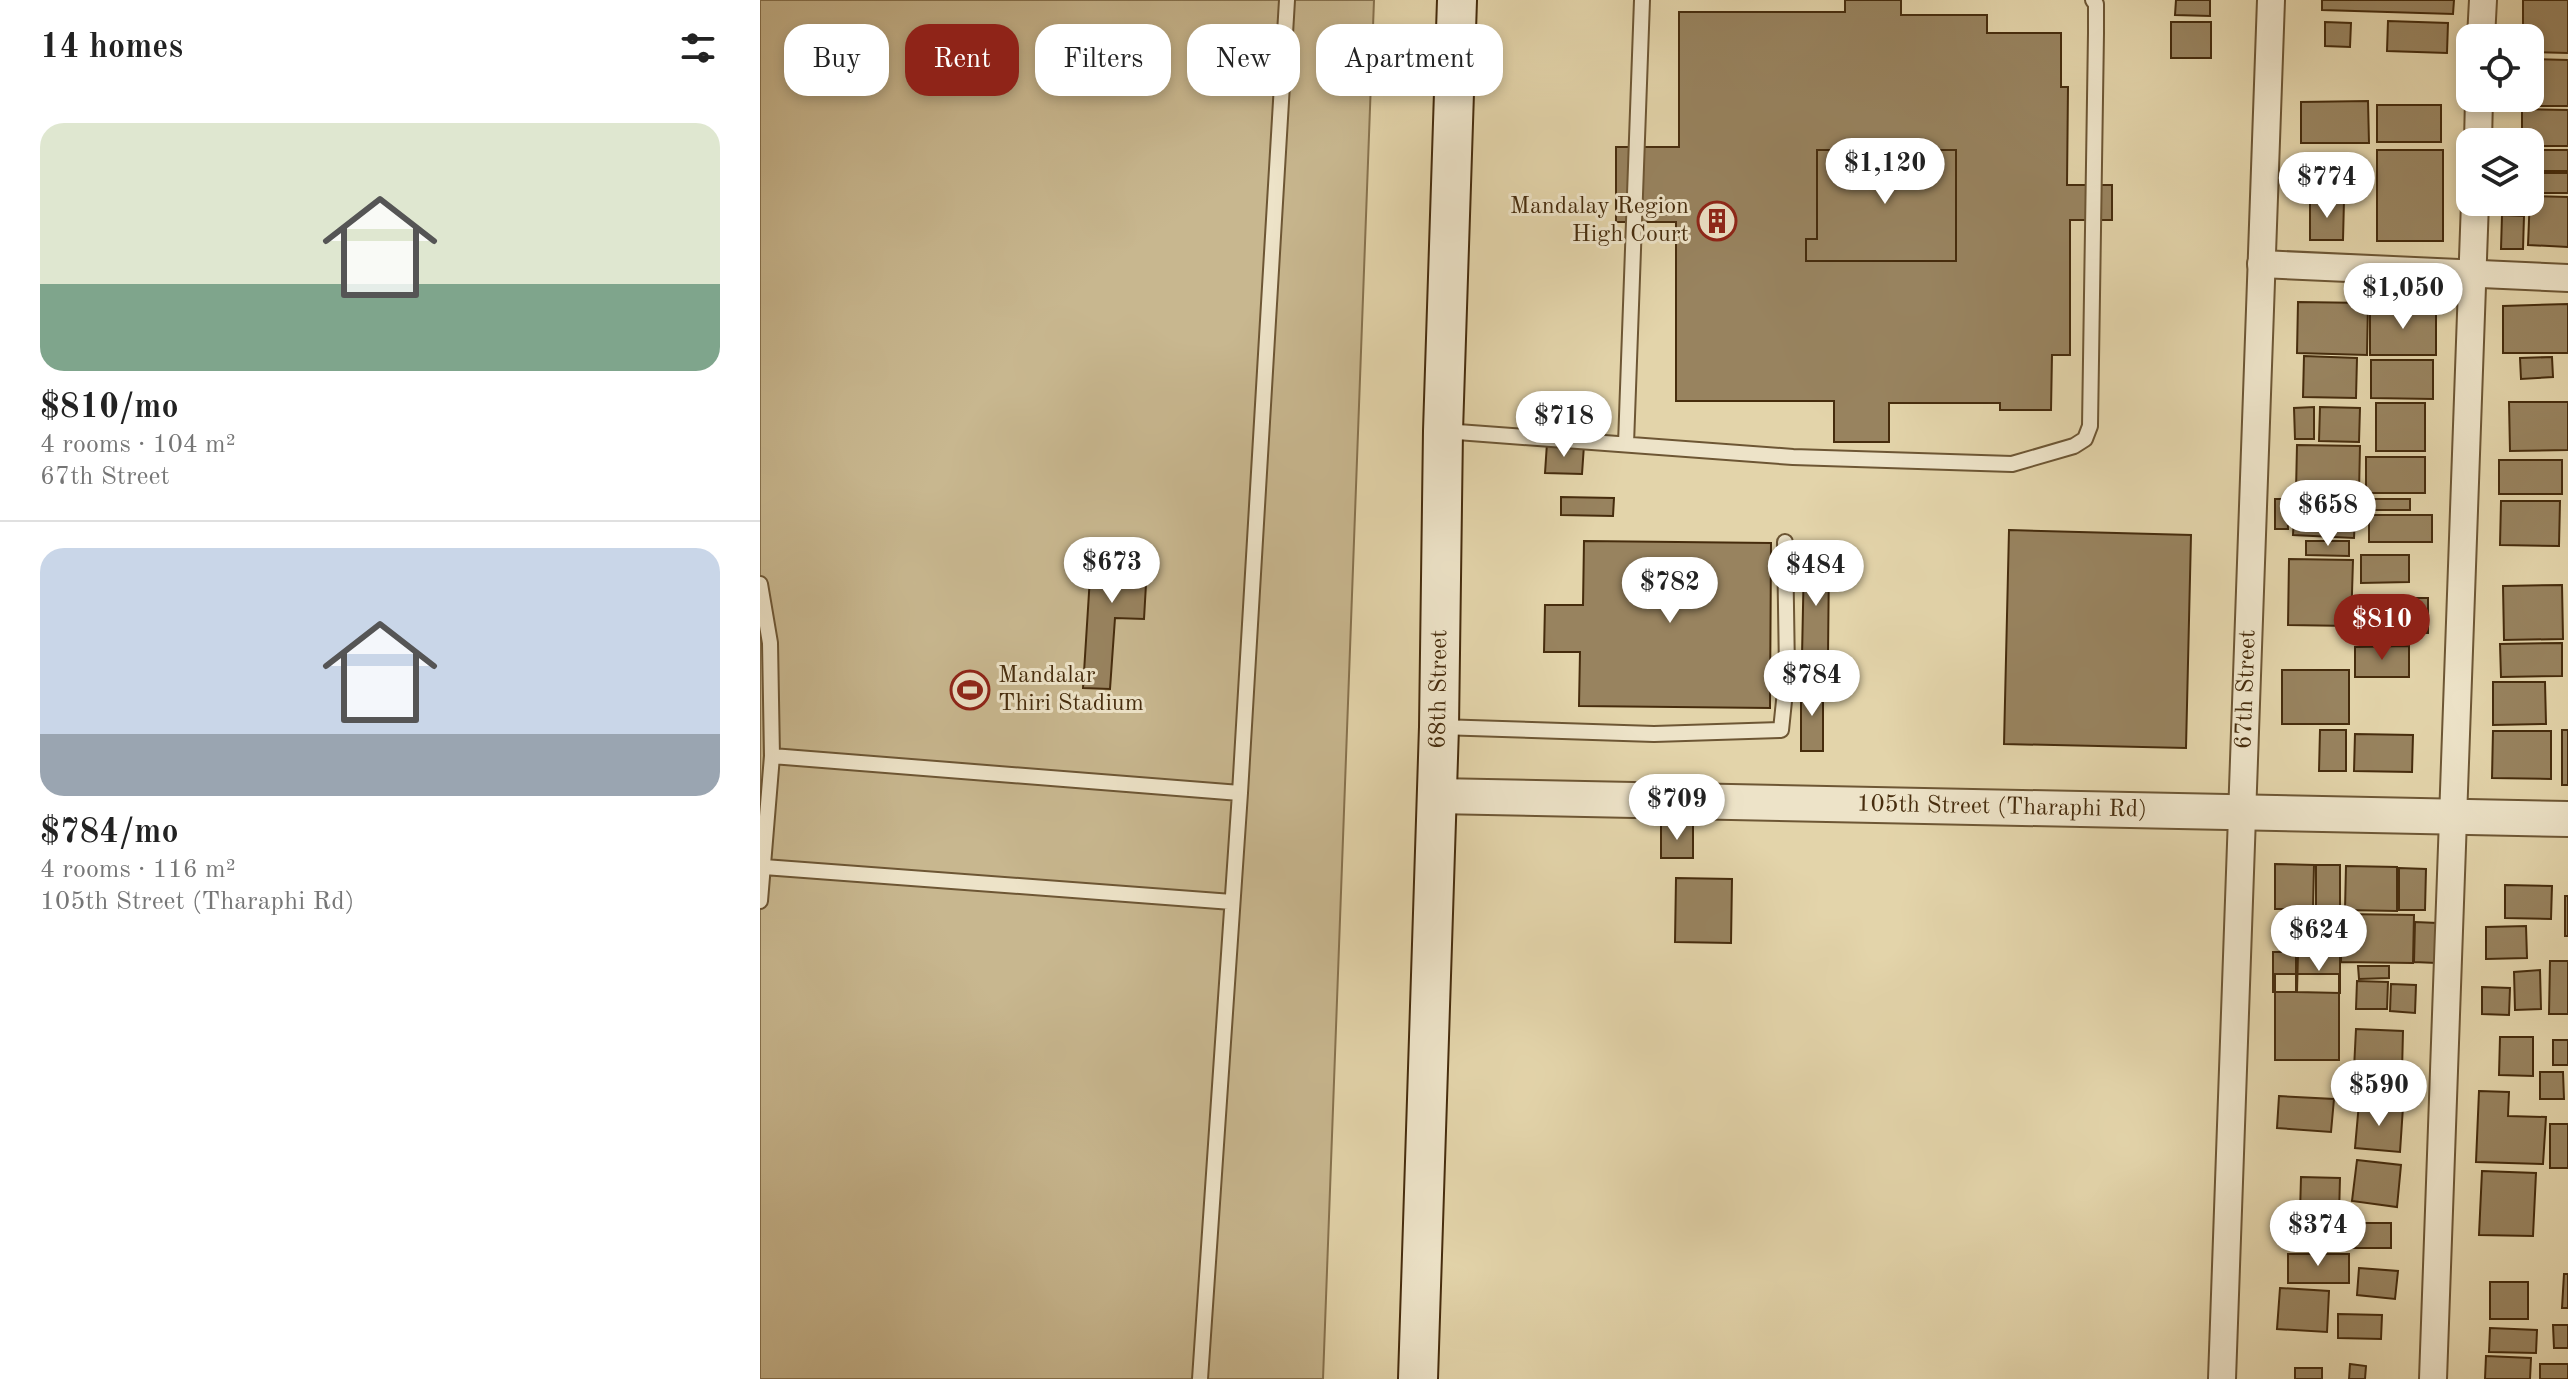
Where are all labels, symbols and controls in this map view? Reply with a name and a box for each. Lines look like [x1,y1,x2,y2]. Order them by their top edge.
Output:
chip: Buy [784,24,889,96]
chip: Rent [905,24,1019,96]
chip: Filters [1035,24,1171,96]
chip: New [1187,24,1300,96]
chip: Apartment [1316,24,1503,96]
map controls [2456,24,2544,216]
button: locate [2456,24,2544,112]
icon: filters [676,26,720,70]
text: 14 homes [40,31,183,65]
button: layers [2456,128,2544,216]
pin: $1,120 [1820,138,1950,206]
text: $1,120 [1844,151,1926,177]
pin: $774 [2280,152,2374,220]
text: $774 [2297,165,2357,191]
icon: home [308,175,452,319]
place label: Mandalay Region High Court [1510,195,1689,247]
building icon: Mandalay Region High Court [1696,200,1738,242]
pin: $1,050 [2338,263,2468,331]
text: $1,050 [2362,276,2444,302]
text: $810/mo [40,391,179,425]
pin: $718 [1517,391,1611,459]
text: $718 [1534,404,1594,430]
text: 4 rooms · 104 m² [40,432,236,458]
text: 67th Street [40,464,170,490]
pin: $658 [2281,480,2375,548]
text: $658 [2298,493,2358,519]
pin: $673 [1065,537,1159,605]
pin: $484 [1769,540,1863,608]
text: $673 [1082,550,1142,576]
text: $484 [1786,553,1846,579]
pin: $782 [1623,557,1717,625]
text: $782 [1640,570,1700,596]
pin: $810 [2335,594,2429,662]
icon: home [308,600,452,744]
text: $810 [2352,607,2412,633]
street label: 68th Street [1426,629,1452,750]
street label: 67th Street [2232,629,2261,750]
pin: $784 [1765,650,1859,718]
text: $784 [1782,663,1842,689]
place label: Mandalar Thiri Stadium [998,664,1144,716]
sports icon: Mandalar Thiri Stadium [949,669,991,711]
pin: $709 [1630,774,1724,842]
text: $709 [1647,787,1707,813]
street label: 105th Street (Tharaphi Rd) [1857,793,2147,822]
text: $784/mo [40,816,179,850]
text: 4 rooms · 116 m² [40,857,236,883]
text: 105th Street (Tharaphi Rd) [40,889,354,915]
pin: $624 [2272,905,2366,973]
text: $624 [2289,918,2349,944]
pin: $590 [2332,1060,2426,1128]
text: $590 [2349,1073,2409,1099]
pin: $374 [2271,1200,2365,1268]
text: $374 [2288,1213,2348,1239]

